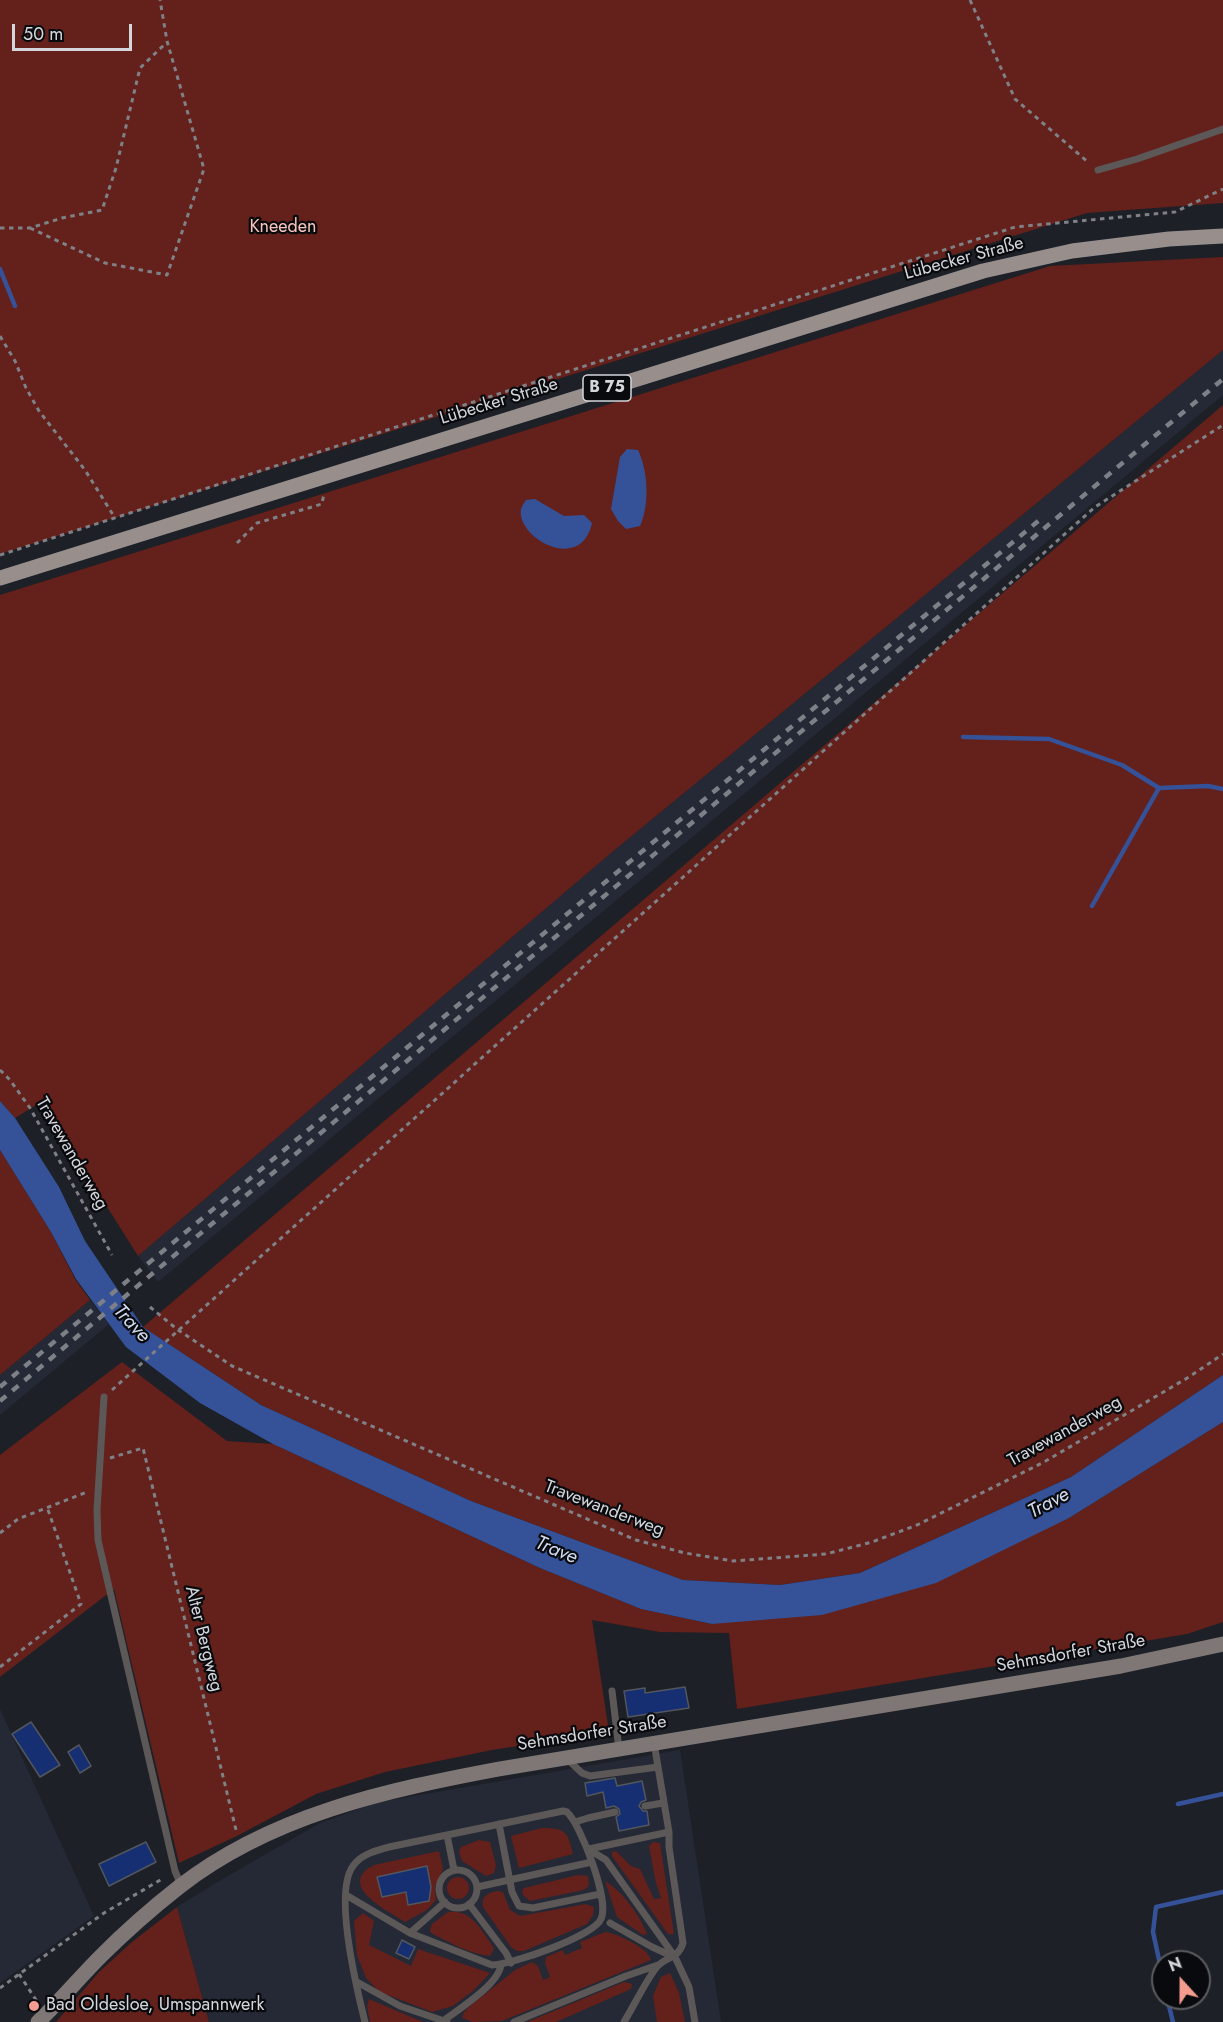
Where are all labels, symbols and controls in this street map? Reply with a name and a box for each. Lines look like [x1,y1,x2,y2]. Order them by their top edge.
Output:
scale bar [15,12,135,50]
text: 50 m [23,21,63,47]
park label: Kneeden [249,217,317,239]
street label: Lübecker Straße [902,233,1026,285]
street label: Lübecker Straße [437,374,561,430]
road number: B 75 [583,375,631,401]
street label: Travewanderweg [30,1094,112,1214]
water label: Trave [107,1300,155,1348]
street label: Travewanderweg [1004,1392,1126,1472]
street label: Travewanderweg [541,1476,667,1542]
water label: Trave [1024,1483,1074,1525]
water label: Trave [531,1532,581,1570]
street label: Alter Bergweg [179,1584,227,1694]
street label: Sehmsdorfer Straße [995,1630,1147,1678]
street label: Sehmsdorfer Straße [516,1712,668,1756]
north arrow [1151,1950,1211,2010]
text: N [1165,1952,1185,1978]
place label: Bad Oldesloe, Umspannwerk [46,1995,264,2017]
marker: Bad Oldesloe, Umspannwerk [27,1999,41,2013]

